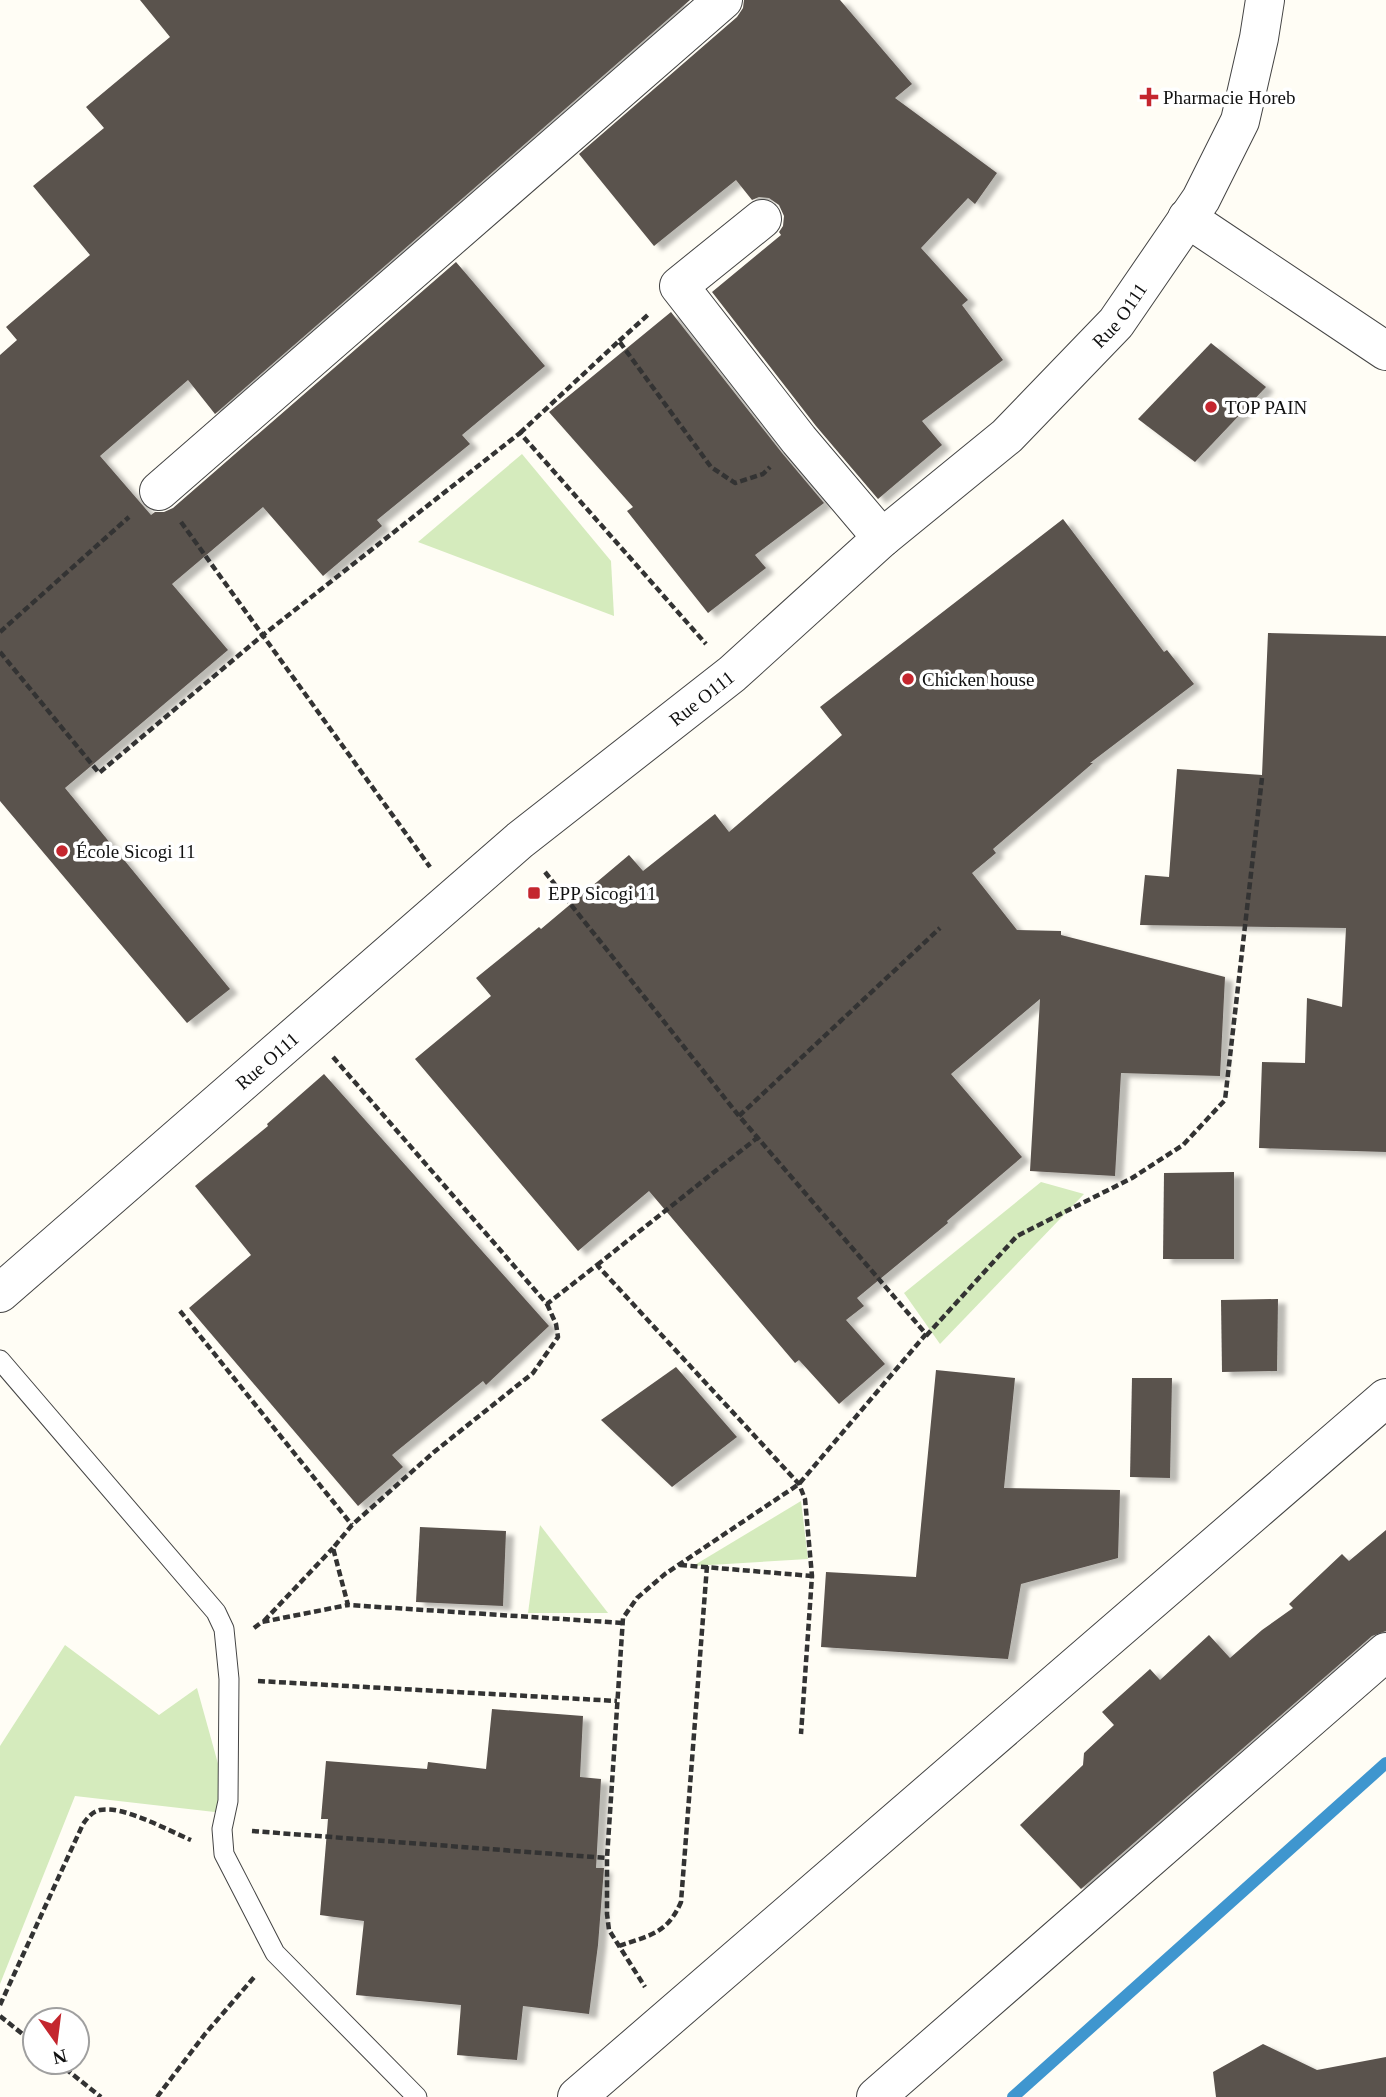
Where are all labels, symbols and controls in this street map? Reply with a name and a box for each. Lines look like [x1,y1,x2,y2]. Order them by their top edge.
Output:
place label: Pharmacie Horeb [1163,87,1295,108]
marker: Pharmacie Horeb [1141,89,1157,105]
street label: Rue O111 [1088,279,1151,352]
place label: TOP PAIN [1225,397,1307,418]
marker: TOP PAIN [1203,399,1219,415]
street label: Rue O111 [665,666,738,730]
place label: Chicken house [922,669,1034,690]
marker: Chicken house [900,671,916,687]
place label: École Sicogi 11 [76,841,196,862]
marker: École Sicogi 11 [54,843,70,859]
place label: EPP Sicogi 11 [548,883,656,904]
marker: EPP Sicogi 11 [526,885,542,901]
street label: Rue O111 [231,1028,303,1093]
north arrow [21,2006,91,2076]
text: N [51,2045,69,2069]

